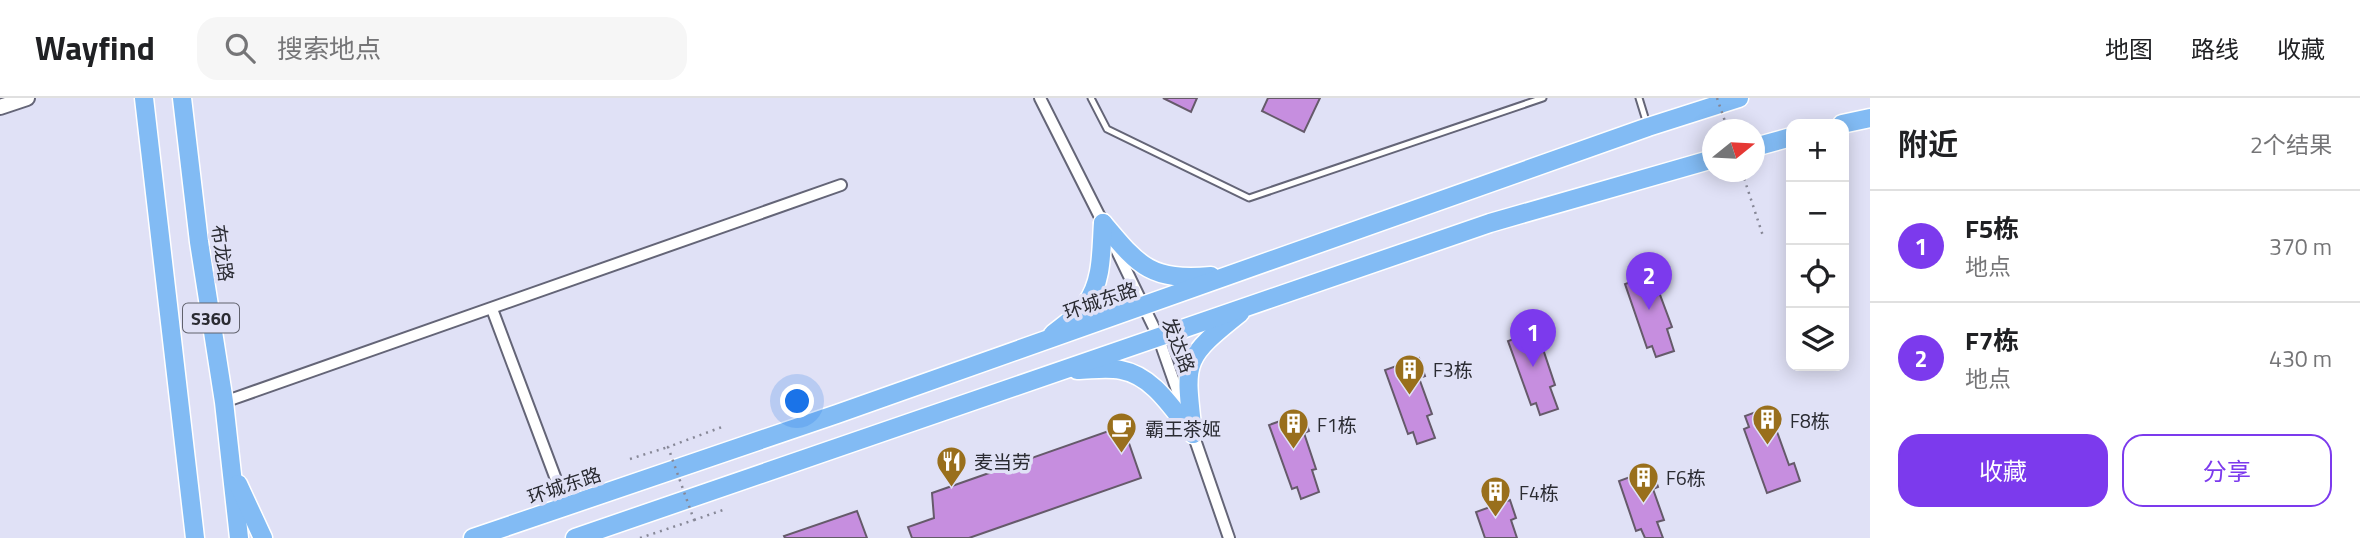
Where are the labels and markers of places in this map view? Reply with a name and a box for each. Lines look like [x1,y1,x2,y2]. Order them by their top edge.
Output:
pin: 2 [1626,252,1672,310]
pin: 1 [1510,309,1556,367]
building icon: F3栋 [1393,352,1427,396]
place label: F3栋 [1433,355,1473,384]
building icon: F8栋 [1750,403,1784,447]
place label: F8栋 [1790,406,1830,435]
building icon: F1栋 [1277,407,1311,451]
place label: F1栋 [1317,410,1357,439]
cafe icon: 霸王茶姬 [1105,411,1139,455]
place label: 霸王茶姬 [1145,414,1221,443]
restaurant icon: 麦当劳 [934,444,968,488]
place label: 麦当劳 [974,447,1031,476]
building icon: F6栋 [1626,460,1660,504]
place label: F6栋 [1666,463,1706,492]
building icon: F4栋 [1479,475,1513,519]
place label: F4栋 [1519,478,1559,507]

